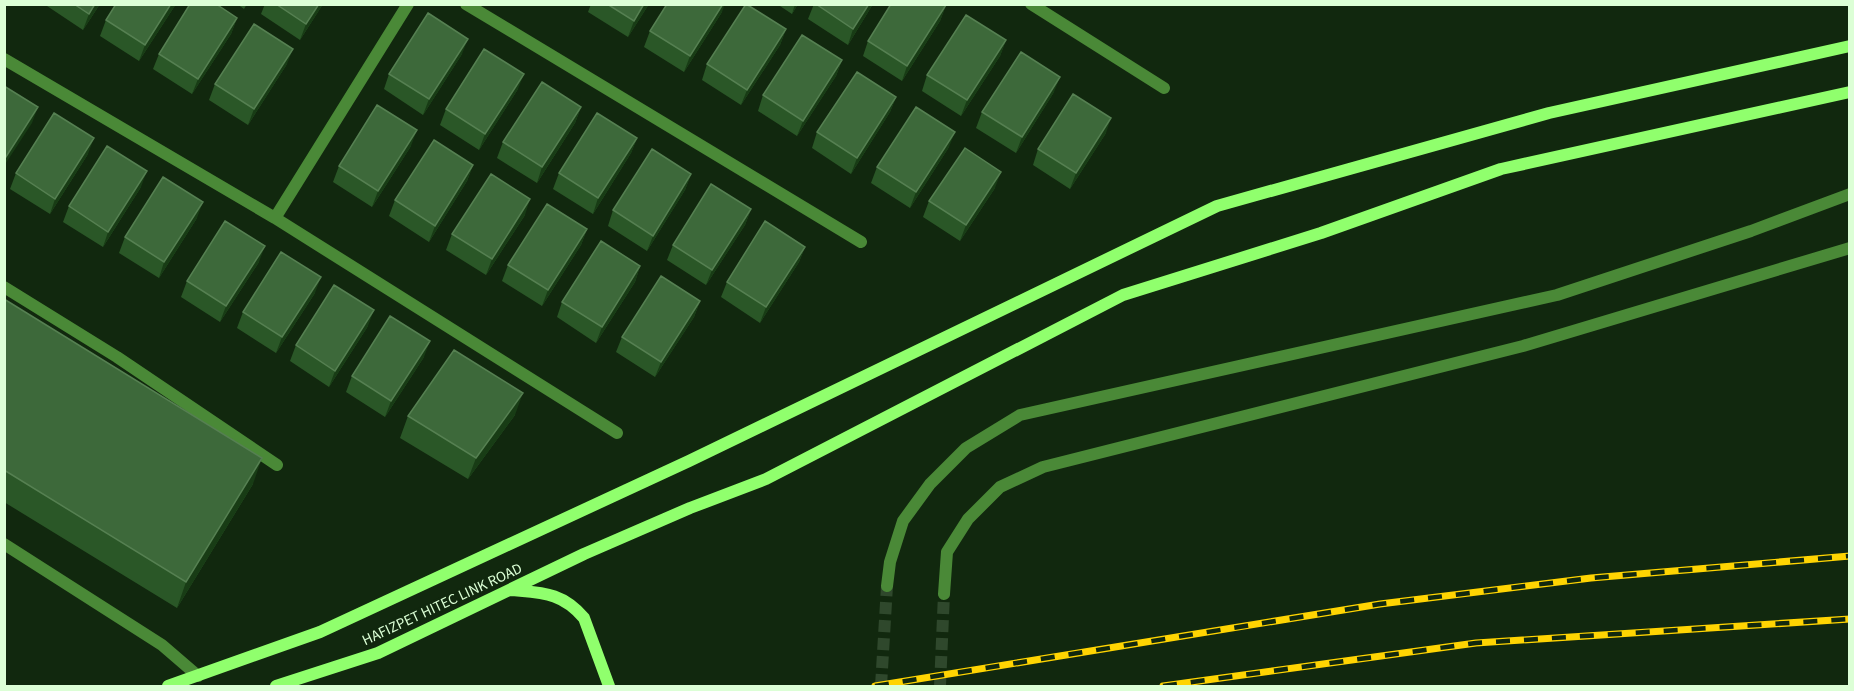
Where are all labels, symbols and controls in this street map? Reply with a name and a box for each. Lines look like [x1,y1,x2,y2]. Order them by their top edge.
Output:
street label: HAFIZPET HITEC LINK ROAD [359,558,526,651]

